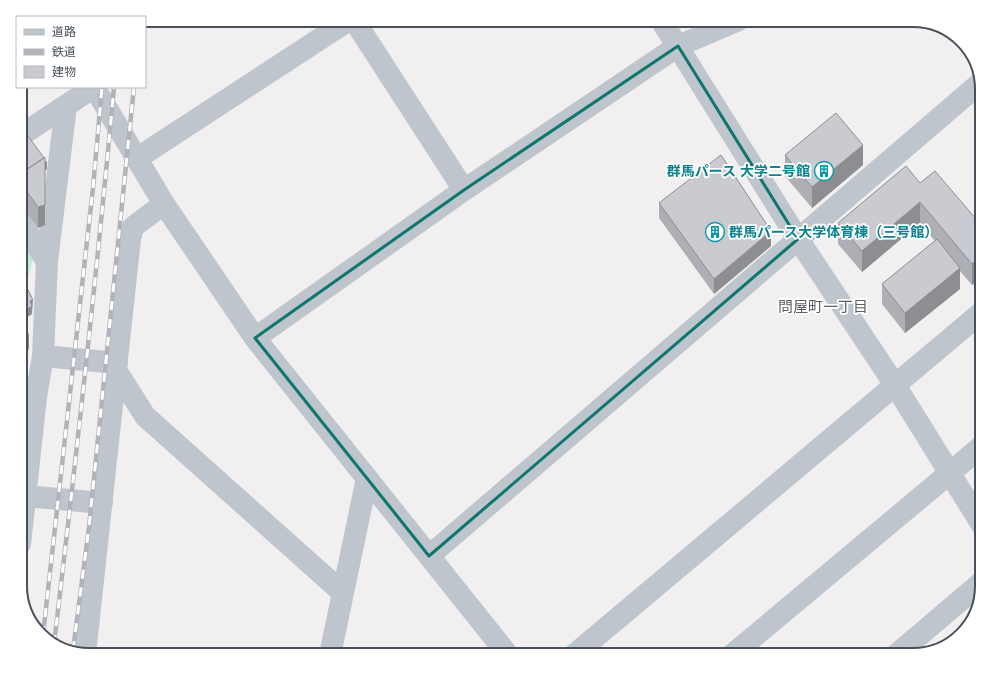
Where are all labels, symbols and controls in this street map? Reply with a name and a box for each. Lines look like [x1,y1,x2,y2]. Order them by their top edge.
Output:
legend [16,16,146,88]
text: 道路 [52,24,76,39]
text: 鉄道 [52,44,76,59]
text: 建物 [52,64,76,79]
building icon: 群馬パース 大学二号館 [813,160,835,182]
place label: 群馬パース 大学二号館 [667,162,810,180]
building icon: 群馬パース大学体育棟（三号館） [704,221,726,243]
place label: 群馬パース大学体育棟（三号館） [729,223,938,241]
district label: 問屋町一丁目 [778,297,868,316]

